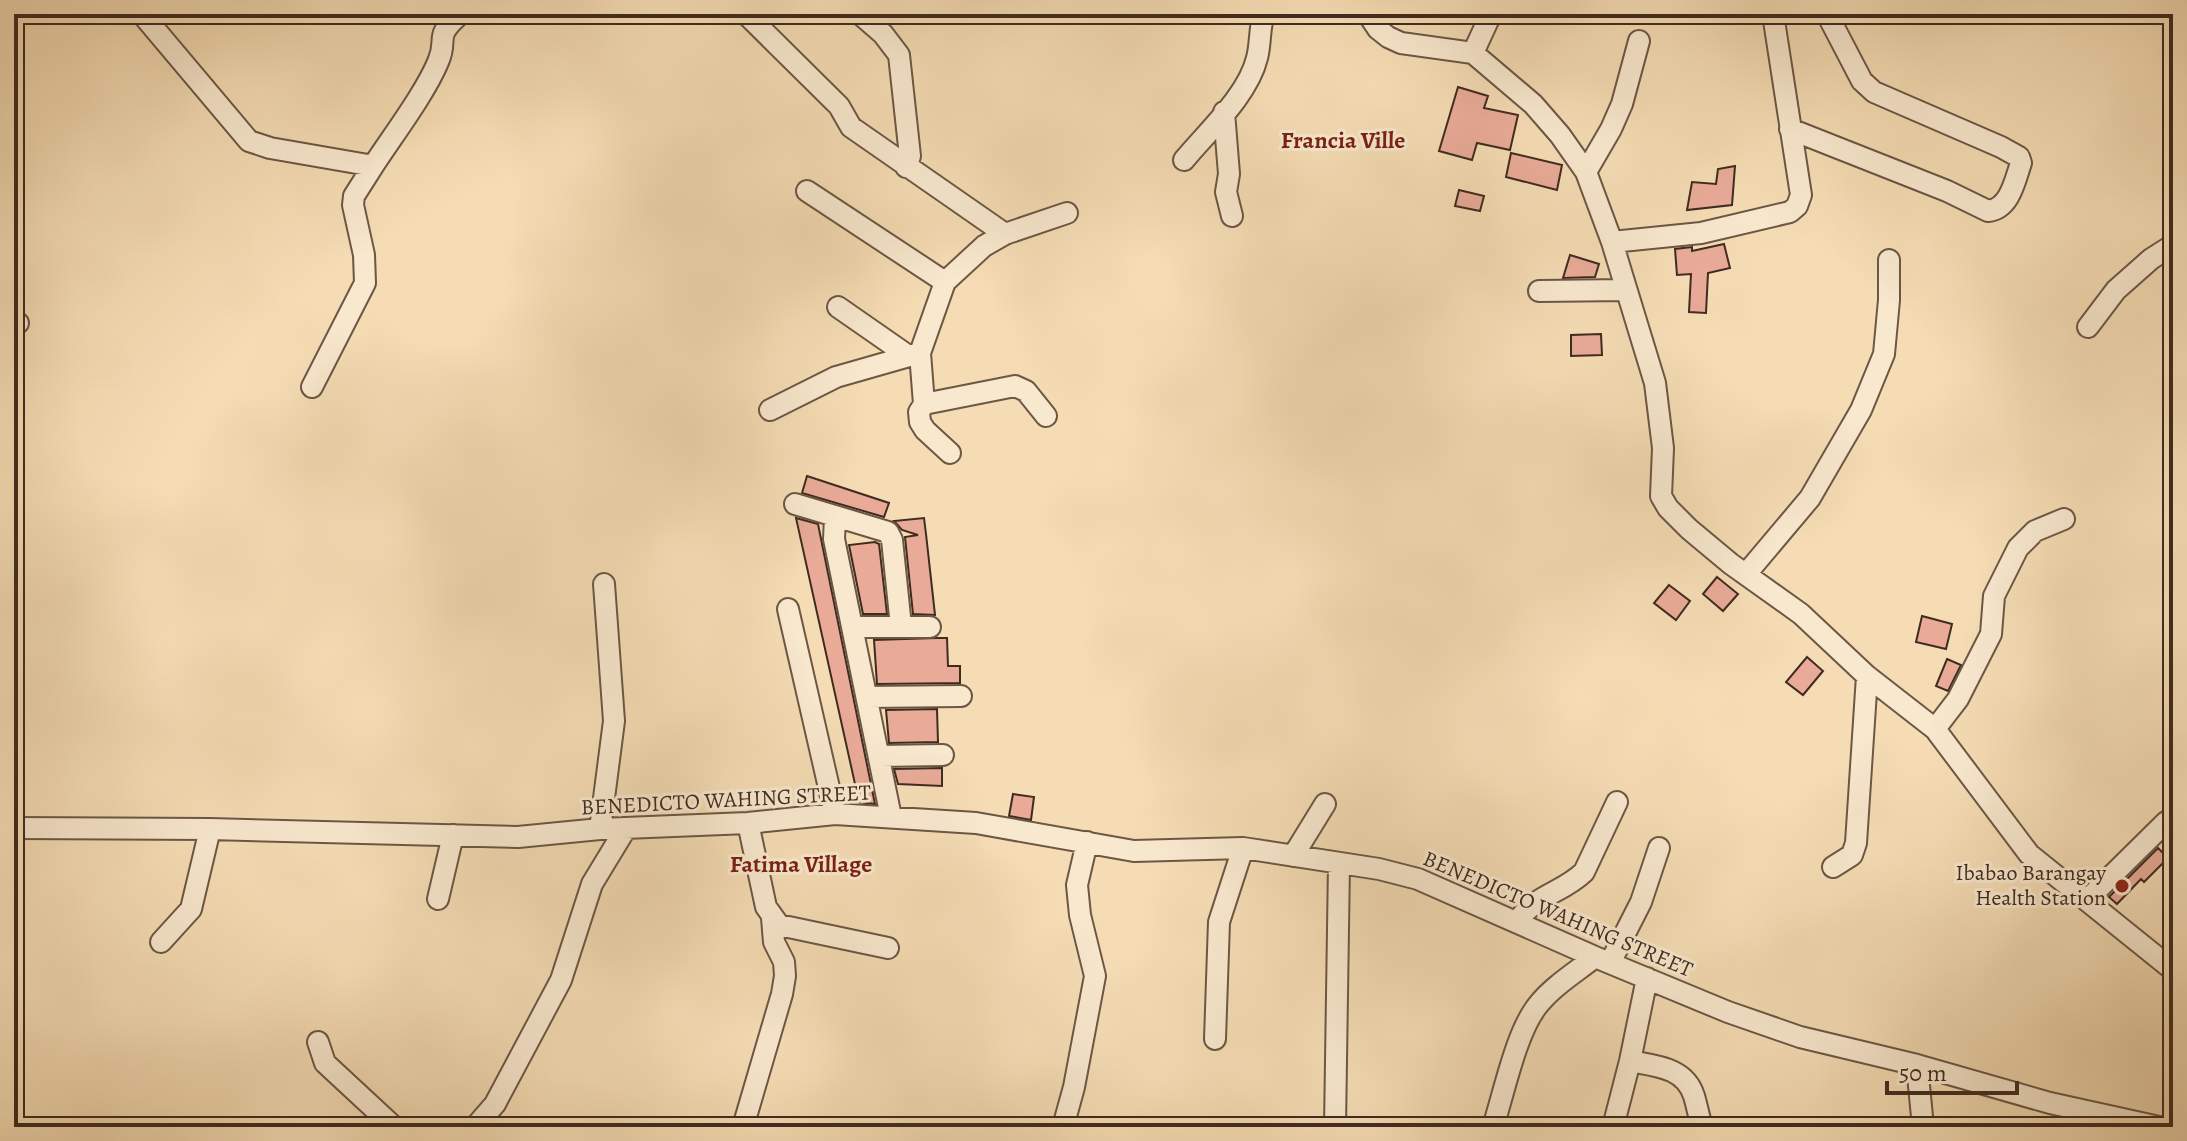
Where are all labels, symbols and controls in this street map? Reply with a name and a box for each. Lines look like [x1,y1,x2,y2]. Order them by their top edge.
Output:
district label: Francia Ville [1281,124,1405,156]
street label: BENEDICTO WAHING STREET [580,777,872,823]
street label: BENEDICTO WAHING STREET [1418,843,1698,985]
district label: Fatima Village [730,848,872,880]
place label: Ibabao Barangay Health Station [1956,858,2106,913]
marker: Ibabao Barangay Health Station [2113,877,2131,895]
scale bar [1887,1045,2017,1095]
text: 50 m [1899,1057,1947,1089]

